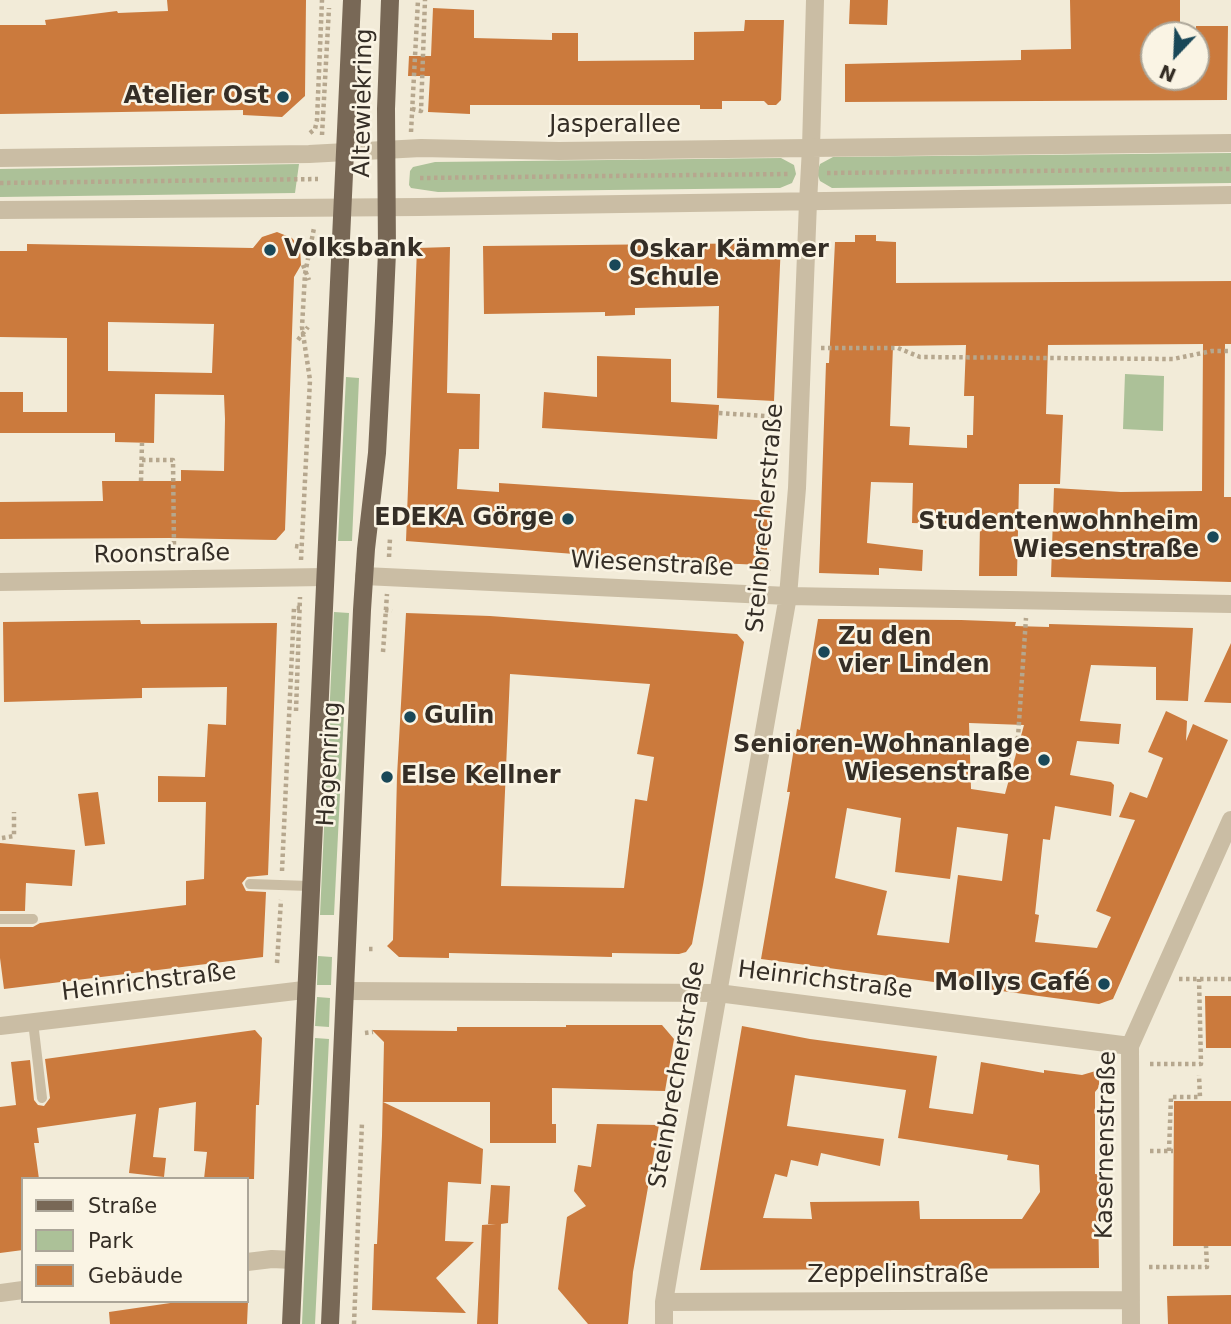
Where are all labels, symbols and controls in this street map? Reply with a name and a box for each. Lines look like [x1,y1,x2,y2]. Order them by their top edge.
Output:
north arrow [1140,21,1210,91]
street label: Altewiekring [348,28,380,178]
text: N [1156,60,1179,87]
place label: Atelier Ost [124,83,269,111]
marker: Atelier Ost [275,89,291,105]
street label: Jasperallee [549,112,681,140]
place label: Volksbank [284,236,423,264]
place label: Oskar Kämmer Schule [629,237,829,293]
marker: Volksbank [262,242,278,258]
marker: Oskar Kämmer Schule [607,257,623,273]
street label: Steinbrecherstraße [742,402,790,634]
place label: EDEKA Görge [374,505,554,533]
place label: Studentenwohnheim Wiesenstraße [918,509,1199,565]
marker: EDEKA Görge [560,511,576,527]
marker: Studentenwohnheim Wiesenstraße [1205,529,1221,545]
street label: Roonstraße [93,539,231,571]
street label: Wiesenstraße [570,546,734,584]
place label: Zu den vier Linden [838,624,989,680]
marker: Zu den vier Linden [816,644,832,660]
street label: Hagenring [312,701,348,827]
place label: Gulin [424,703,494,731]
marker: Gulin [402,709,418,725]
place label: Senioren-Wohnanlage Wiesenstraße [733,732,1030,788]
marker: Senioren-Wohnanlage Wiesenstraße [1036,752,1052,768]
place label: Else Kellner [401,763,561,791]
marker: Else Kellner [379,769,395,785]
street label: Heinrichstraße [736,956,914,1006]
street label: Heinrichstraße [60,958,238,1008]
street label: Steinbrecherstraße [644,959,712,1191]
place label: Mollys Café [934,970,1090,998]
marker: Mollys Café [1096,976,1112,992]
street label: Kasernenstraße [1091,1051,1123,1239]
legend [21,1177,248,1303]
text: Straße [88,1194,157,1218]
text: Park [88,1229,133,1253]
street label: Zeppelinstraße [807,1262,989,1290]
text: Gebäude [88,1264,183,1288]

